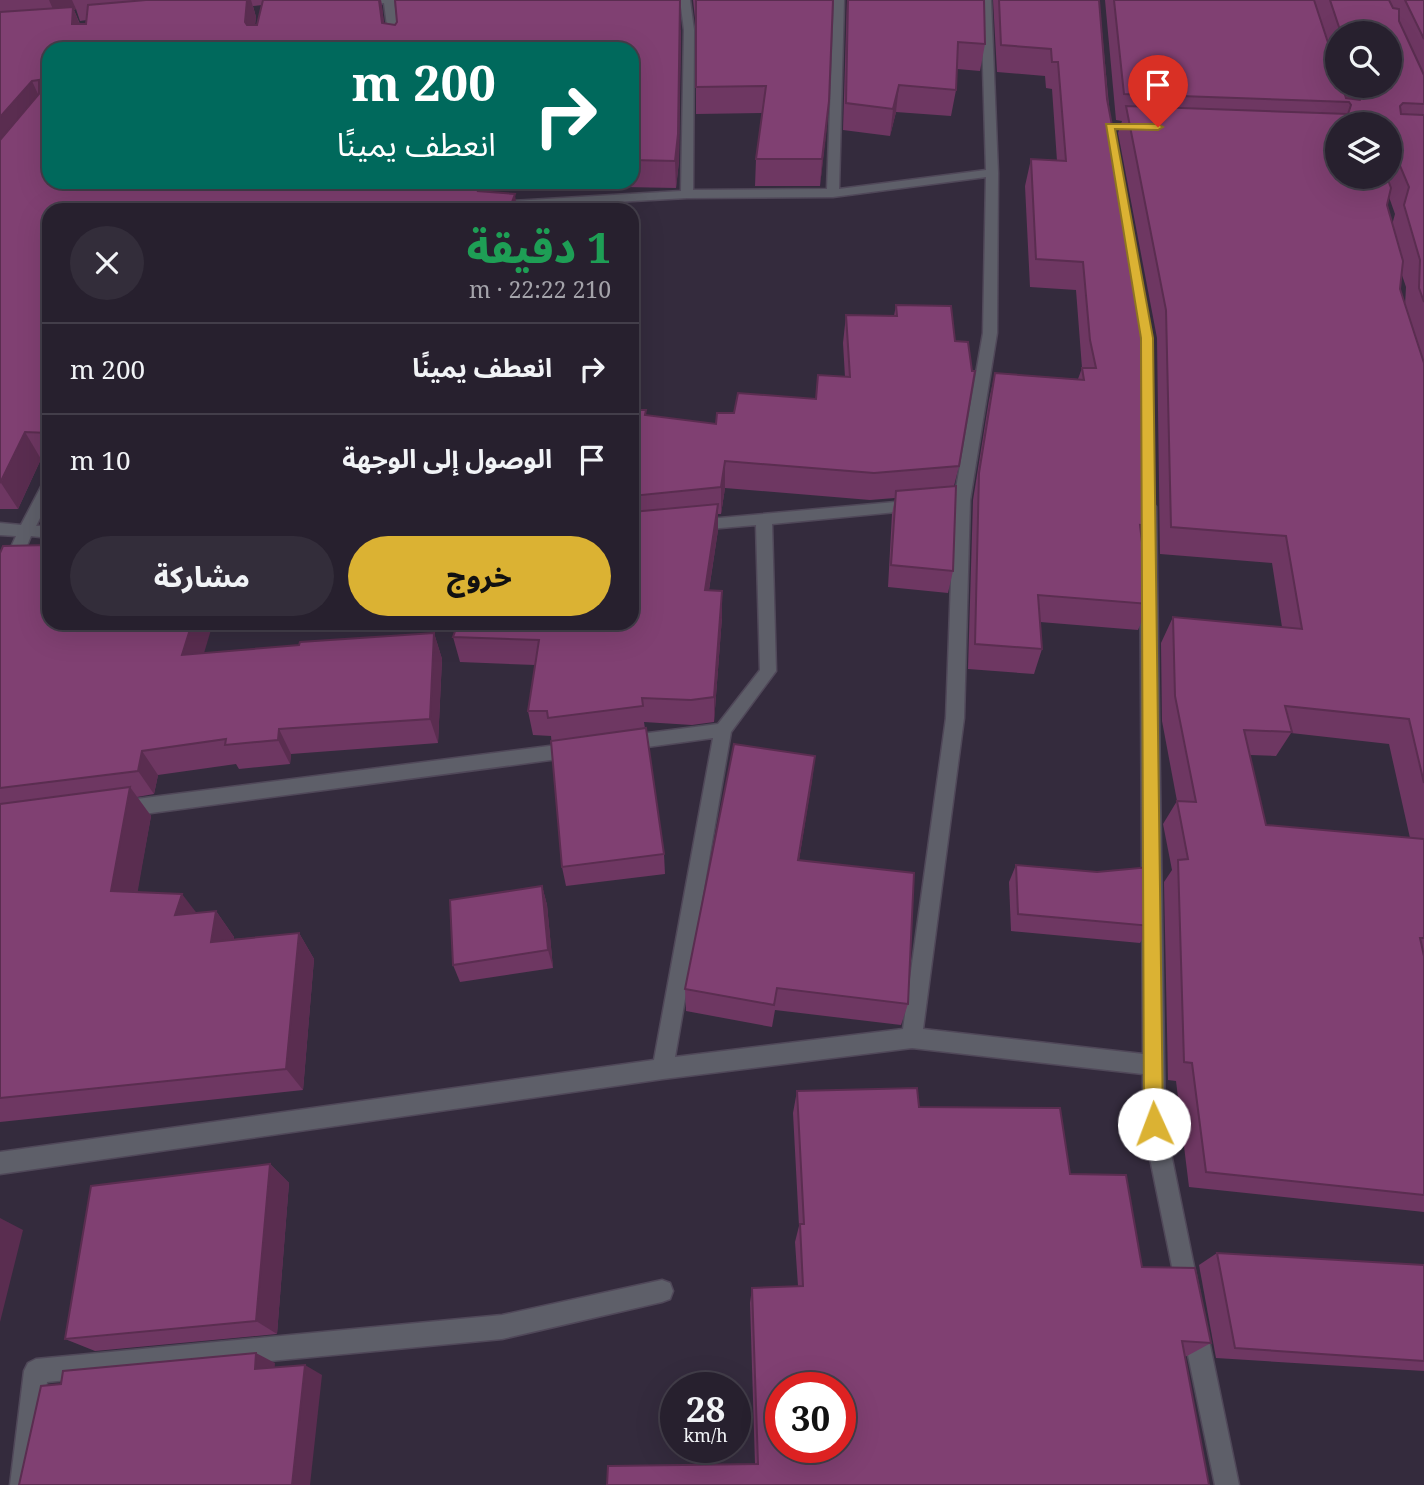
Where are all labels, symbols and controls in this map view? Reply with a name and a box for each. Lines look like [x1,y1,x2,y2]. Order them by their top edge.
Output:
map controls [1325,21,1402,189]
button: search [1325,21,1402,98]
text: 200 m [352,49,496,115]
pin [1128,55,1188,127]
icon: arrive [1139,66,1177,104]
icon: right [520,70,611,161]
button: layers [1325,112,1402,189]
text: انعطف يمينًا [337,122,496,165]
text: 1 دقيقة [467,218,611,275]
button: close [70,226,144,300]
text: 210 m · 22:22 [469,273,611,305]
text: انعطف يمينًا [412,349,552,385]
icon: right [573,350,611,388]
text: 200 m [70,351,145,387]
text: الوصول إلى الوجهة [342,440,552,476]
icon: arrive [573,441,611,479]
text: 10 m [70,442,130,478]
button: مشاركة [70,536,334,616]
button: خروج [348,536,611,616]
position arrow [1117,1087,1191,1161]
speed limit sign: 30 [765,1372,856,1463]
text: 28 [686,1385,725,1432]
text: km/h [683,1423,728,1447]

